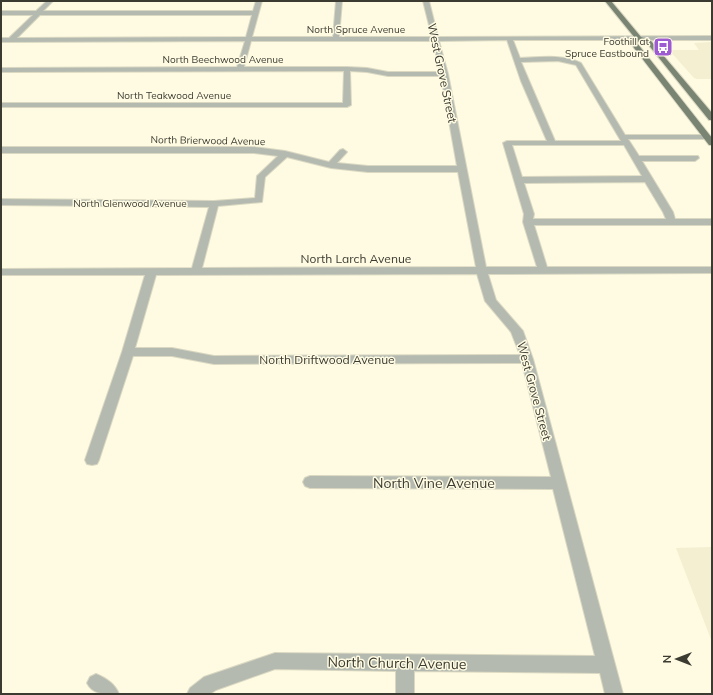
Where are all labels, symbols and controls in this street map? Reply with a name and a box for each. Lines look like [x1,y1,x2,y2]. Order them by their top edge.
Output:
street label: West Grove Street [425,22,460,124]
street label: North Spruce Avenue [307,23,405,36]
place label: Foothill at Spruce Eastbound [565,35,649,60]
bus stop icon: Foothill at Spruce Eastbound [652,36,674,58]
street label: North Beechwood Avenue [163,53,283,66]
street label: North Teakwood Avenue [117,89,231,102]
street label: North Brierwood Avenue [151,133,265,148]
street label: North Glenwood Avenue [73,197,187,210]
street label: North Larch Avenue [301,251,411,266]
street label: West Grove Street [514,340,555,442]
street label: North Driftwood Avenue [259,352,395,367]
street label: North Vine Avenue [373,474,495,492]
north arrow [657,639,697,679]
street label: North Church Avenue [327,653,467,673]
text: N [660,655,674,663]

